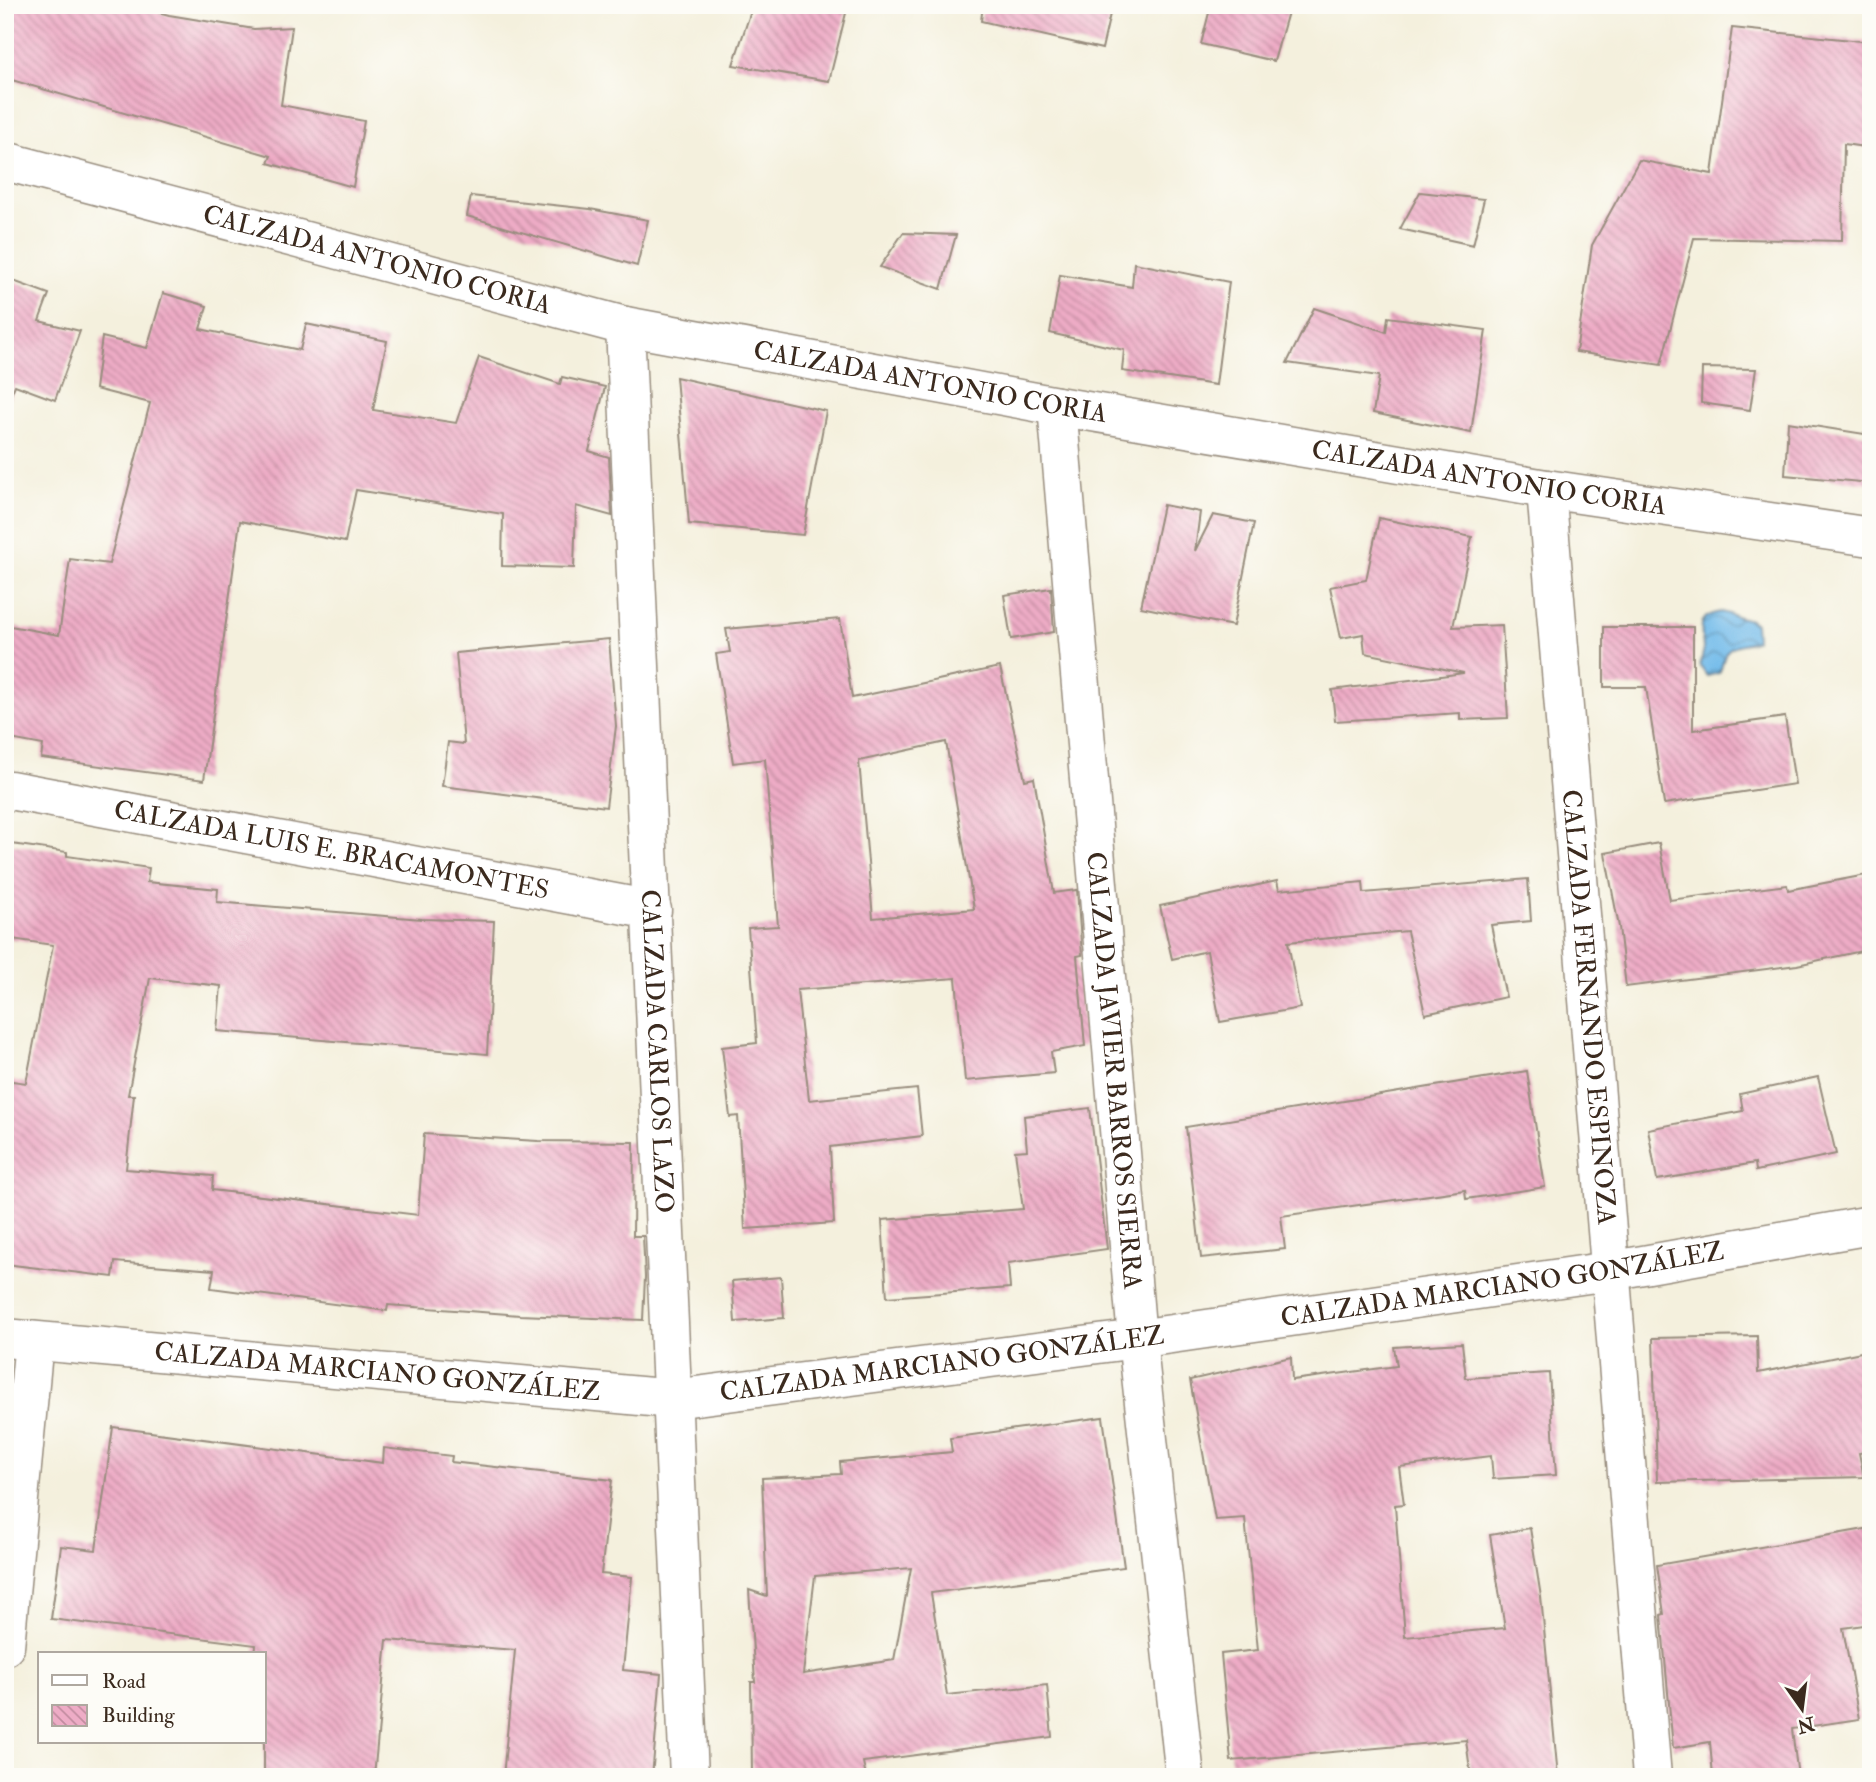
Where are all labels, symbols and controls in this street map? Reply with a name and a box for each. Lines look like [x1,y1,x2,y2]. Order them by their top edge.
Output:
street label: CALZADA ANTONIO CORIA [199,198,555,322]
street label: CALZADA ANTONIO CORIA [751,334,1110,430]
street label: CALZADA ANTONIO CORIA [1309,433,1669,523]
street label: CALZADA FERNANDO ESPINOZA [1555,788,1623,1227]
street label: CALZADA LUIS E. BRACAMONTES [111,794,552,906]
street label: CALZADA JAVIER BARROS SIERRA [1079,850,1149,1291]
street label: CALZADA CARLOS LAZO [634,889,680,1214]
street label: CALZADA MARCIANO GONZÁLEZ [1279,1235,1726,1334]
street label: CALZADA MARCIANO GONZÁLEZ [718,1319,1166,1409]
street label: CALZADA MARCIANO GONZÁLEZ [153,1336,602,1408]
legend [38,1652,266,1744]
text: Road [102,1668,147,1695]
north arrow [1768,1674,1838,1744]
text: Building [102,1702,175,1729]
text: N [1794,1711,1818,1738]

